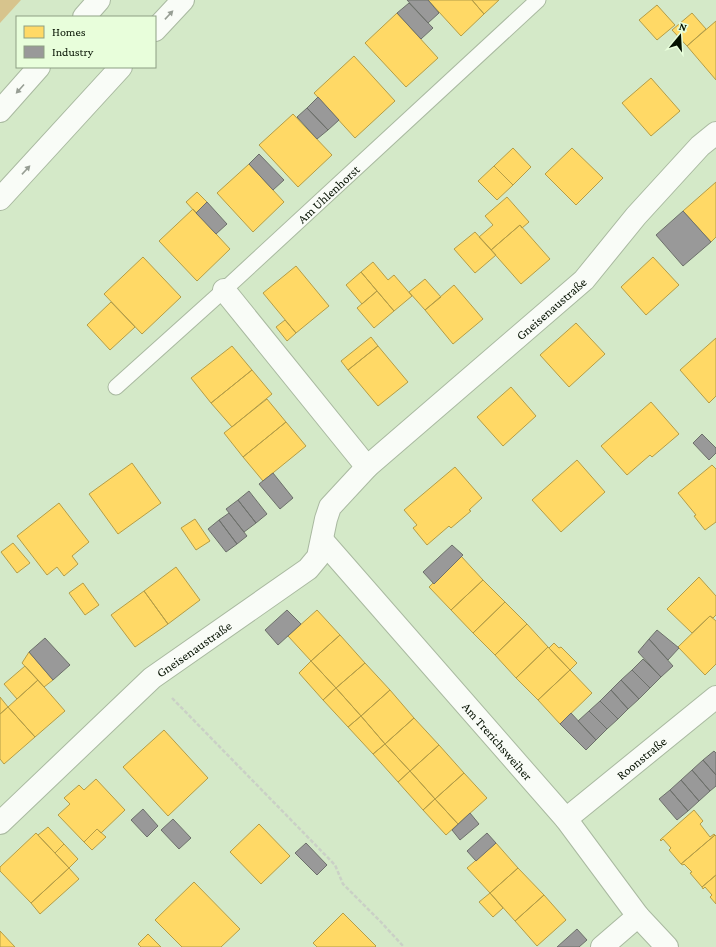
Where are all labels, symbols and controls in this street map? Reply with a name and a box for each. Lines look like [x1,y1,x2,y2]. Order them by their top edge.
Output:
one-way arrow [164,10,174,20]
legend [16,16,156,68]
north arrow [660,16,700,56]
text: N [678,20,689,34]
text: Homes [52,25,86,39]
text: Industry [52,45,94,59]
one-way arrow [15,84,24,94]
street label: Am Uhlenhorst [294,161,363,226]
one-way arrow [22,165,31,176]
street label: Gneisenaustraße [513,274,590,343]
street label: Gneisenaustraße [153,617,234,680]
street label: Am Trerichsweiher [460,699,536,783]
street label: Roonstraße [613,733,669,782]

